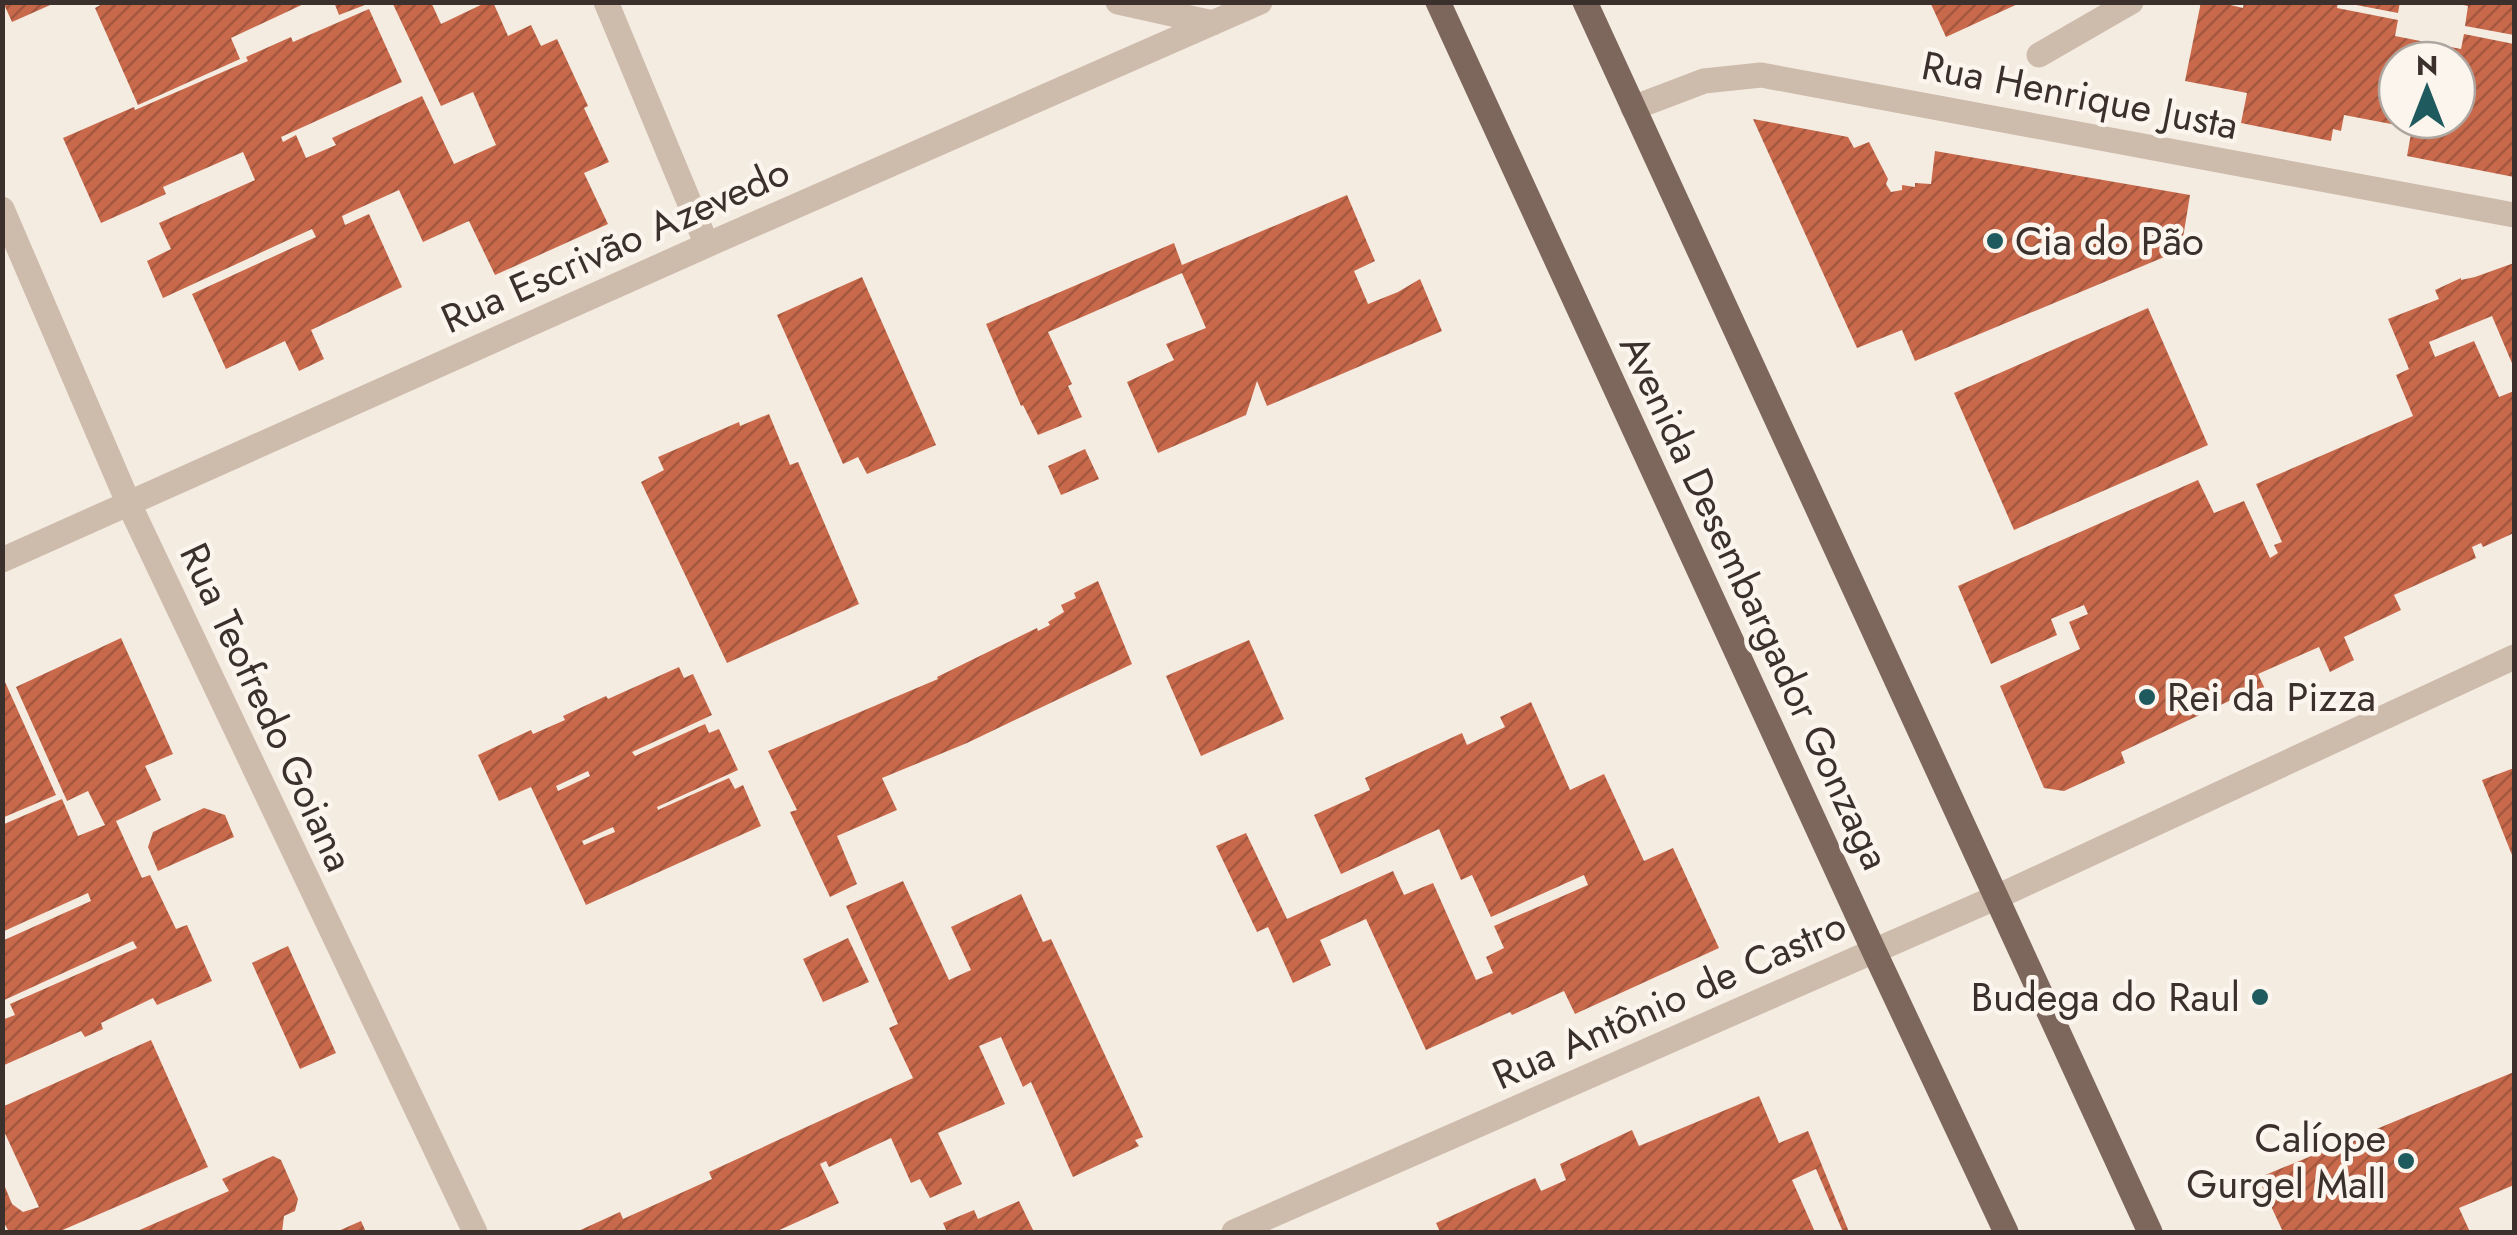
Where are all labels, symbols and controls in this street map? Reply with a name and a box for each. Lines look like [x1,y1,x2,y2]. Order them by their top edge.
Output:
street label: Rua Henrique Justa [1917,36,2243,154]
north arrow [2377,40,2477,140]
text: N [2416,45,2438,86]
street label: Rua Escrivão Azevedo [432,142,798,348]
place label: Cia do Pão [2015,212,2204,270]
marker: Cia do Pão [1984,230,2006,252]
street label: Avenida Desembargador Gonzaga [1605,325,1905,879]
street label: Rua Teofredo Goiana [165,533,369,881]
place label: Rei da Pizza [2167,668,2376,726]
marker: Rei da Pizza [2136,686,2158,708]
street label: Rua Antônio de Castro [1483,896,1855,1104]
place label: Budega do Raul [1971,968,2240,1026]
marker: Budega do Raul [2249,986,2271,1008]
place label: Calíope Gurgel Mall [2186,1109,2386,1213]
marker: Calíope Gurgel Mall [2395,1150,2417,1172]

